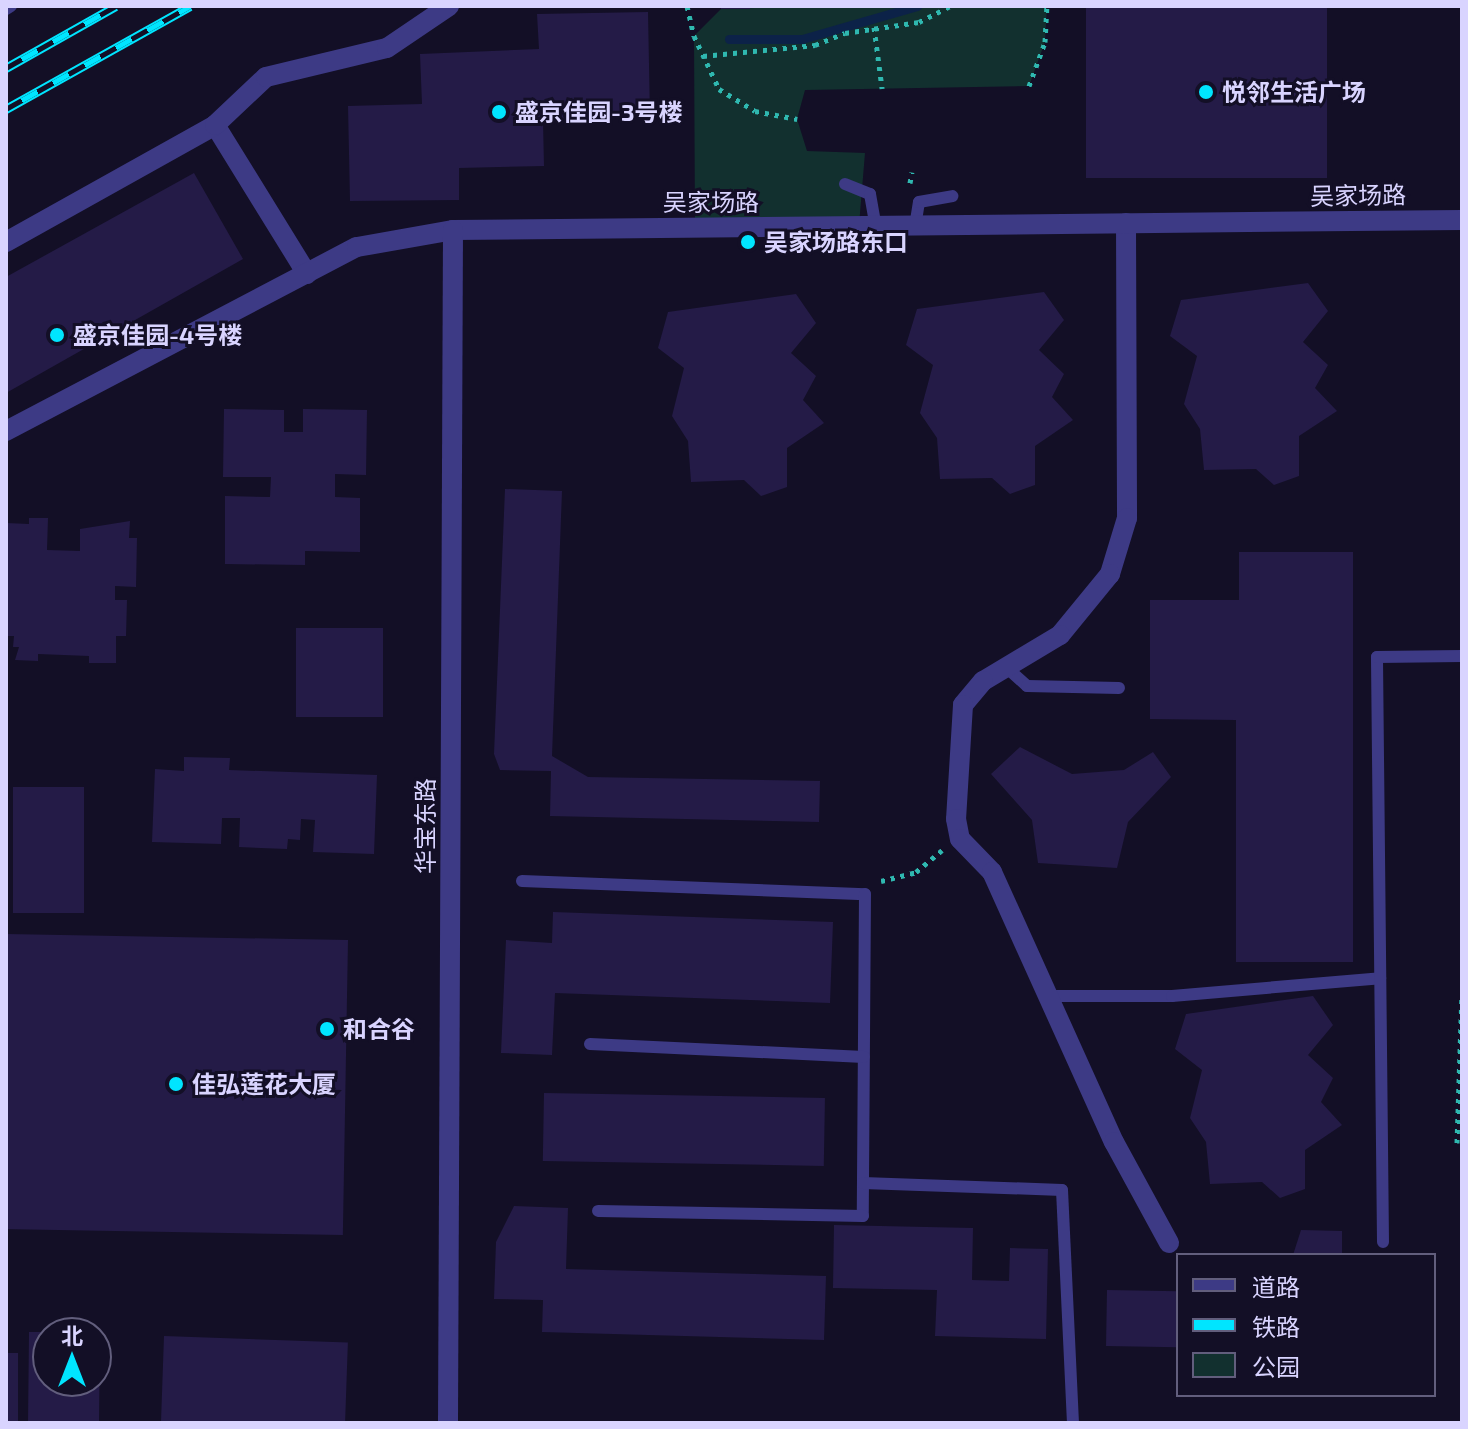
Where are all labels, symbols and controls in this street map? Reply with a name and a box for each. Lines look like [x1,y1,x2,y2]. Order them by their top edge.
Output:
place label: 悦邻生活广场 [1222,78,1366,106]
marker: 悦邻生活广场 [1197,83,1215,101]
place label: 盛京佳园-3号楼 [515,98,683,126]
marker: 盛京佳园-3号楼 [490,103,508,121]
street label: 吴家场路 [1310,180,1406,210]
street label: 吴家场路 [663,188,759,216]
place label: 吴家场路东口 [764,228,908,256]
marker: 吴家场路东口 [739,233,757,251]
place label: 盛京佳园-4号楼 [73,321,242,349]
marker: 盛京佳园-4号楼 [48,326,66,344]
street label: 华宝东路 [411,778,439,874]
place label: 和合谷 [343,1015,415,1043]
marker: 和合谷 [318,1020,336,1038]
place label: 佳弘莲花大厦 [192,1070,336,1098]
marker: 佳弘莲花大厦 [167,1075,185,1093]
legend [1176,1253,1436,1397]
text: 道路 [1252,1272,1300,1301]
text: 铁路 [1252,1312,1300,1341]
north arrow [32,1317,112,1397]
text: 北 [61,1322,83,1348]
text: 公园 [1252,1352,1300,1381]

